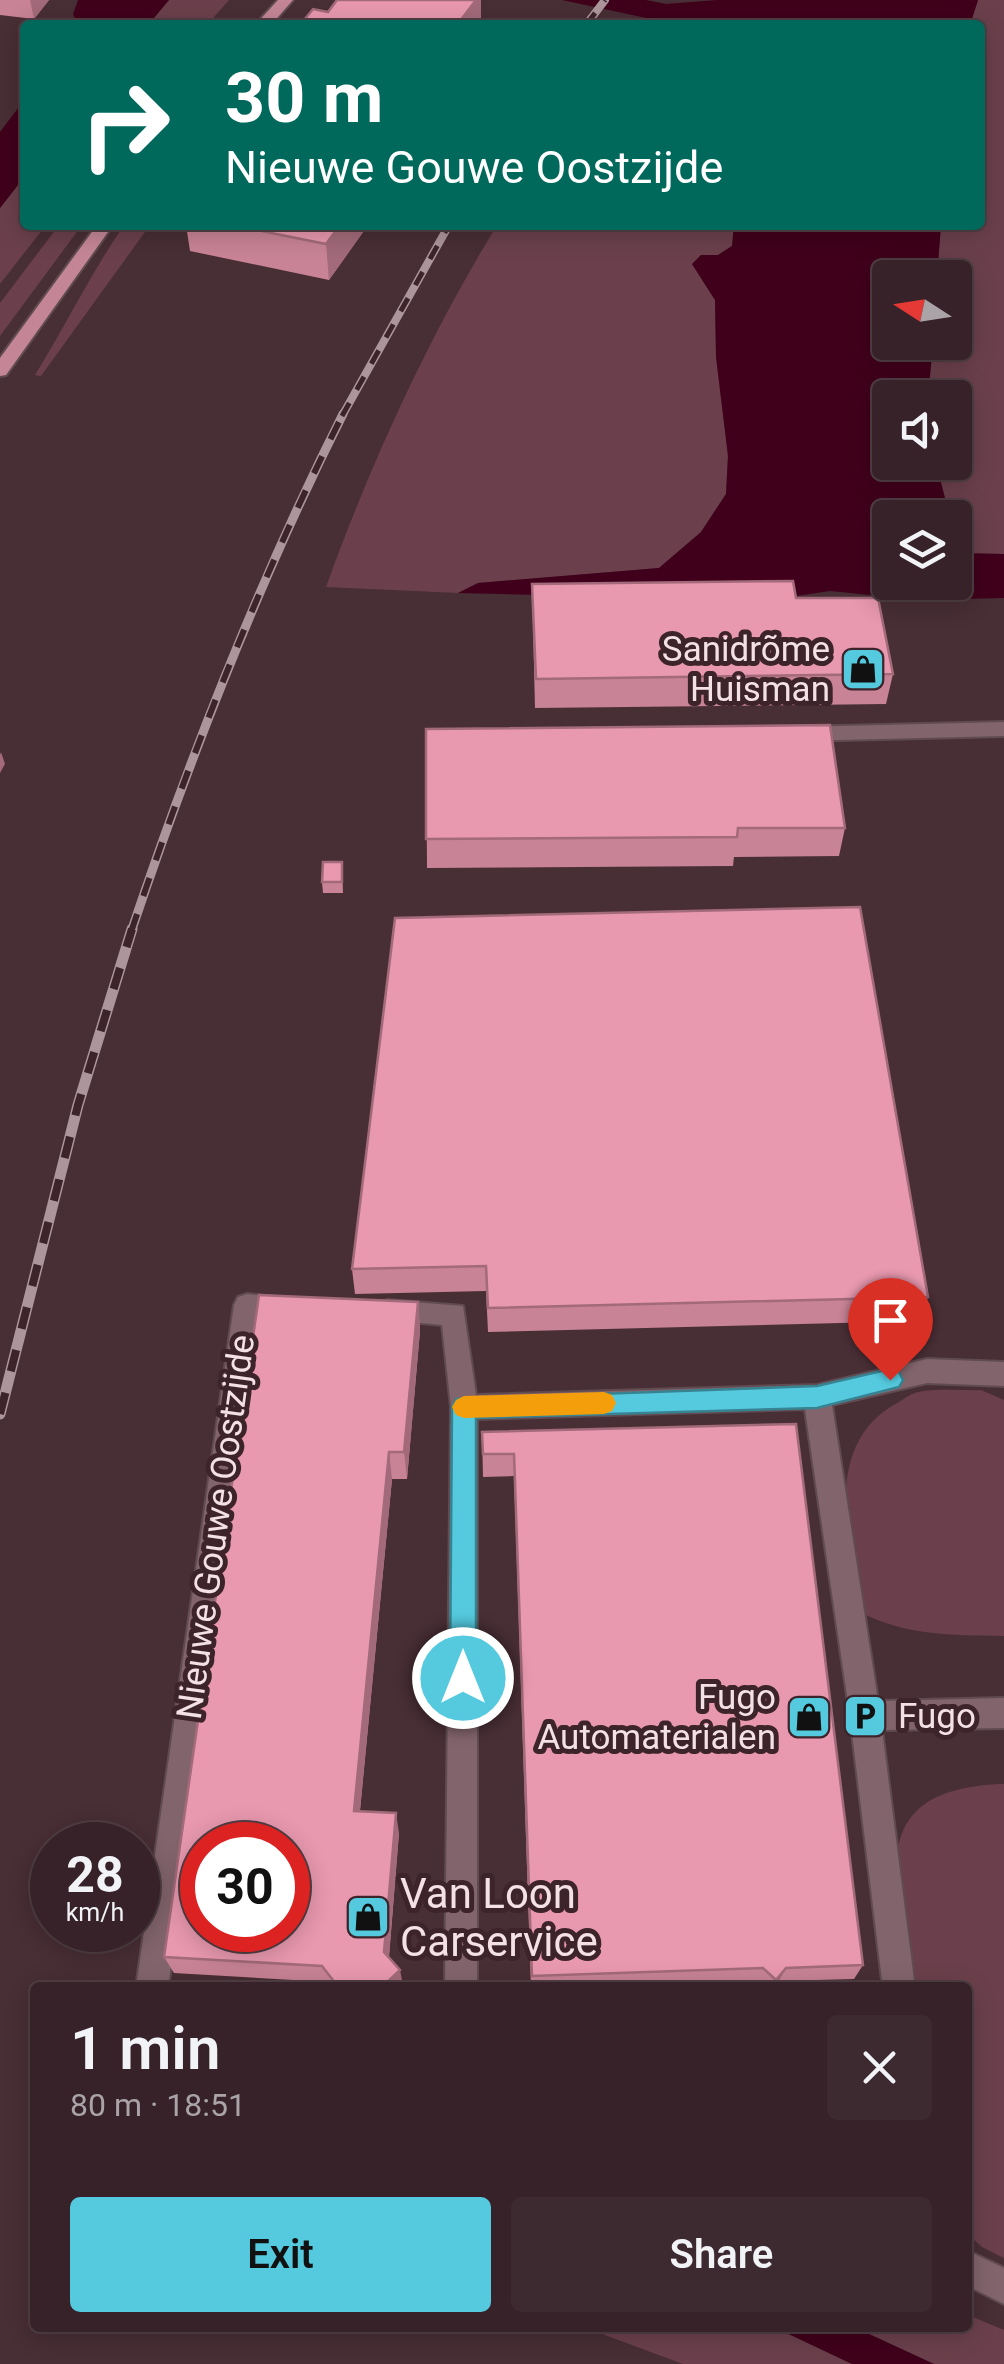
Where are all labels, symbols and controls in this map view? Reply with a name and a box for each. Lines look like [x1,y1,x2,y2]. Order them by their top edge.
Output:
text: 30 m [225,57,383,139]
icon: right [60,60,190,190]
text: Nieuwe Gouwe Oostzijde [225,141,723,194]
north arrow [872,260,972,360]
map controls [872,260,972,600]
button: sound [872,380,972,480]
button: layers [872,500,972,600]
place label: Sanidrõme Huisman [662,629,830,710]
shop icon: Sanidrõme Huisman [840,646,886,692]
pin [848,1278,933,1381]
icon: arrive [863,1293,918,1348]
street label: Nieuwe Gouwe Oostzijde [169,1332,263,1722]
position arrow [411,1626,515,1730]
place label: Fugo Automaterialen [537,1677,776,1758]
parking icon: Fugo [842,1693,888,1739]
shop icon: Fugo Automaterialen [786,1694,832,1740]
place label: Fugo [898,1696,976,1737]
speed limit sign: 30 [180,1822,310,1952]
text: 28 [66,1846,124,1904]
place label: Van Loon Carservice [400,1869,598,1966]
shop icon: Van Loon Carservice [345,1894,391,1940]
text: km/h [66,1898,124,1927]
text: 1 min [70,2013,220,2084]
button: close [827,2015,932,2120]
text: 80 m · 18:51 [70,2086,246,2124]
button: Exit [70,2197,491,2312]
button: Share [511,2197,932,2312]

